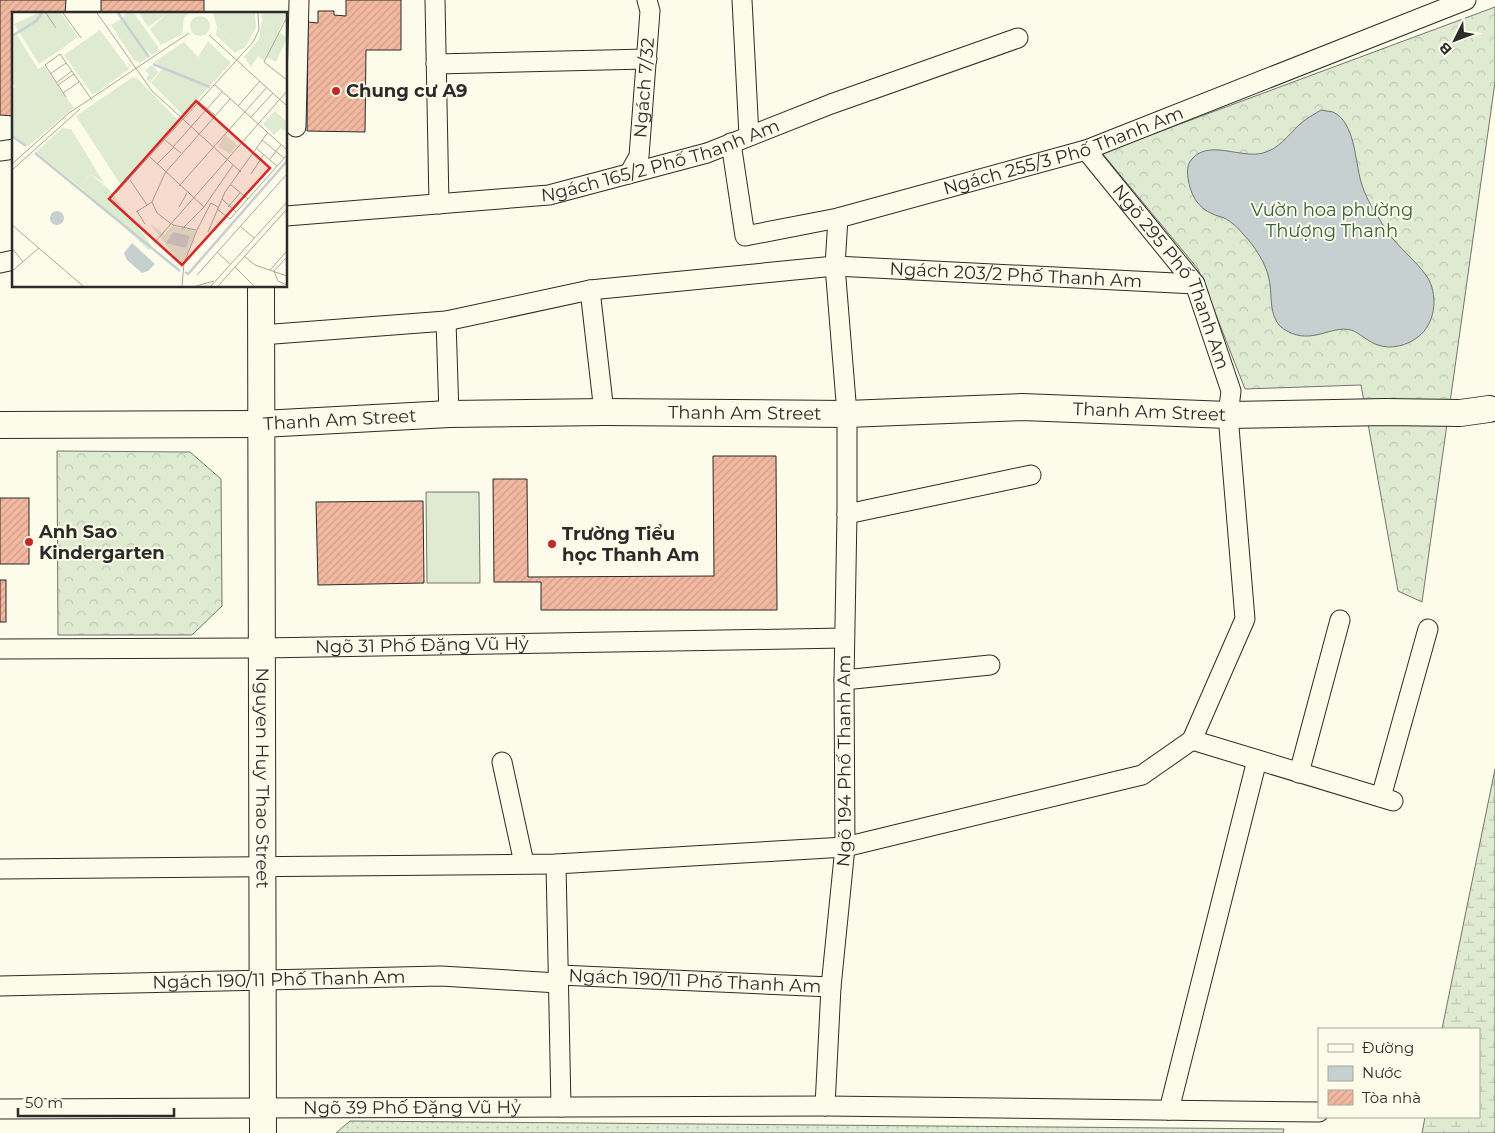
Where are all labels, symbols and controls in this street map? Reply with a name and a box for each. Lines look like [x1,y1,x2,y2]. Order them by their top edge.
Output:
inset map [12,12,288,288]
north arrow [1430,15,1480,65]
street label: Ngách 7/32 [629,37,659,139]
text: B [1435,38,1456,59]
place label: Chung cư A9 [346,80,467,102]
marker: Chung cư A9 [330,85,342,97]
street label: Ngách 255/3 Phố Thanh Am [941,102,1187,200]
street label: Ngách 165/2 Phố Thanh Am [540,114,783,207]
street label: Ngõ 295 Phố Thanh Am [1108,180,1234,372]
park label: Vườn hoa phường Thượng Thanh [1251,199,1413,242]
street label: Ngách 203/2 Phố Thanh Am [889,258,1143,292]
street label: Thanh Am Street [1072,398,1227,426]
street label: Thanh Am Street [668,402,821,425]
street label: Thanh Am Street [263,405,417,435]
place label: Anh Sao Kindergarten [38,521,165,564]
place label: Trường Tiểu học Thanh Am [562,523,699,566]
marker: Anh Sao Kindergarten [23,536,35,548]
marker: Trường Tiểu học Thanh Am [546,538,558,550]
street label: Ngõ 31 Phố Đặng Vũ Hỷ [315,632,529,658]
street label: Ngõ 194 Phố Thanh Am [832,654,856,868]
street label: Nguyen Huy Thao Street [251,667,273,889]
street label: Ngách 190/11 Phố Thanh Am [568,964,822,998]
street label: Ngách 190/11 Phố Thanh Am [152,966,406,994]
legend [1318,1028,1480,1118]
text: Đường [1362,1038,1414,1057]
text: Nước [1362,1063,1402,1082]
scale bar [18,1086,174,1118]
text: Tòa nhà [1362,1088,1421,1107]
text: 50 m [25,1093,63,1112]
street label: Ngõ 39 Phố Đặng Vũ Hỷ [303,1096,521,1119]

